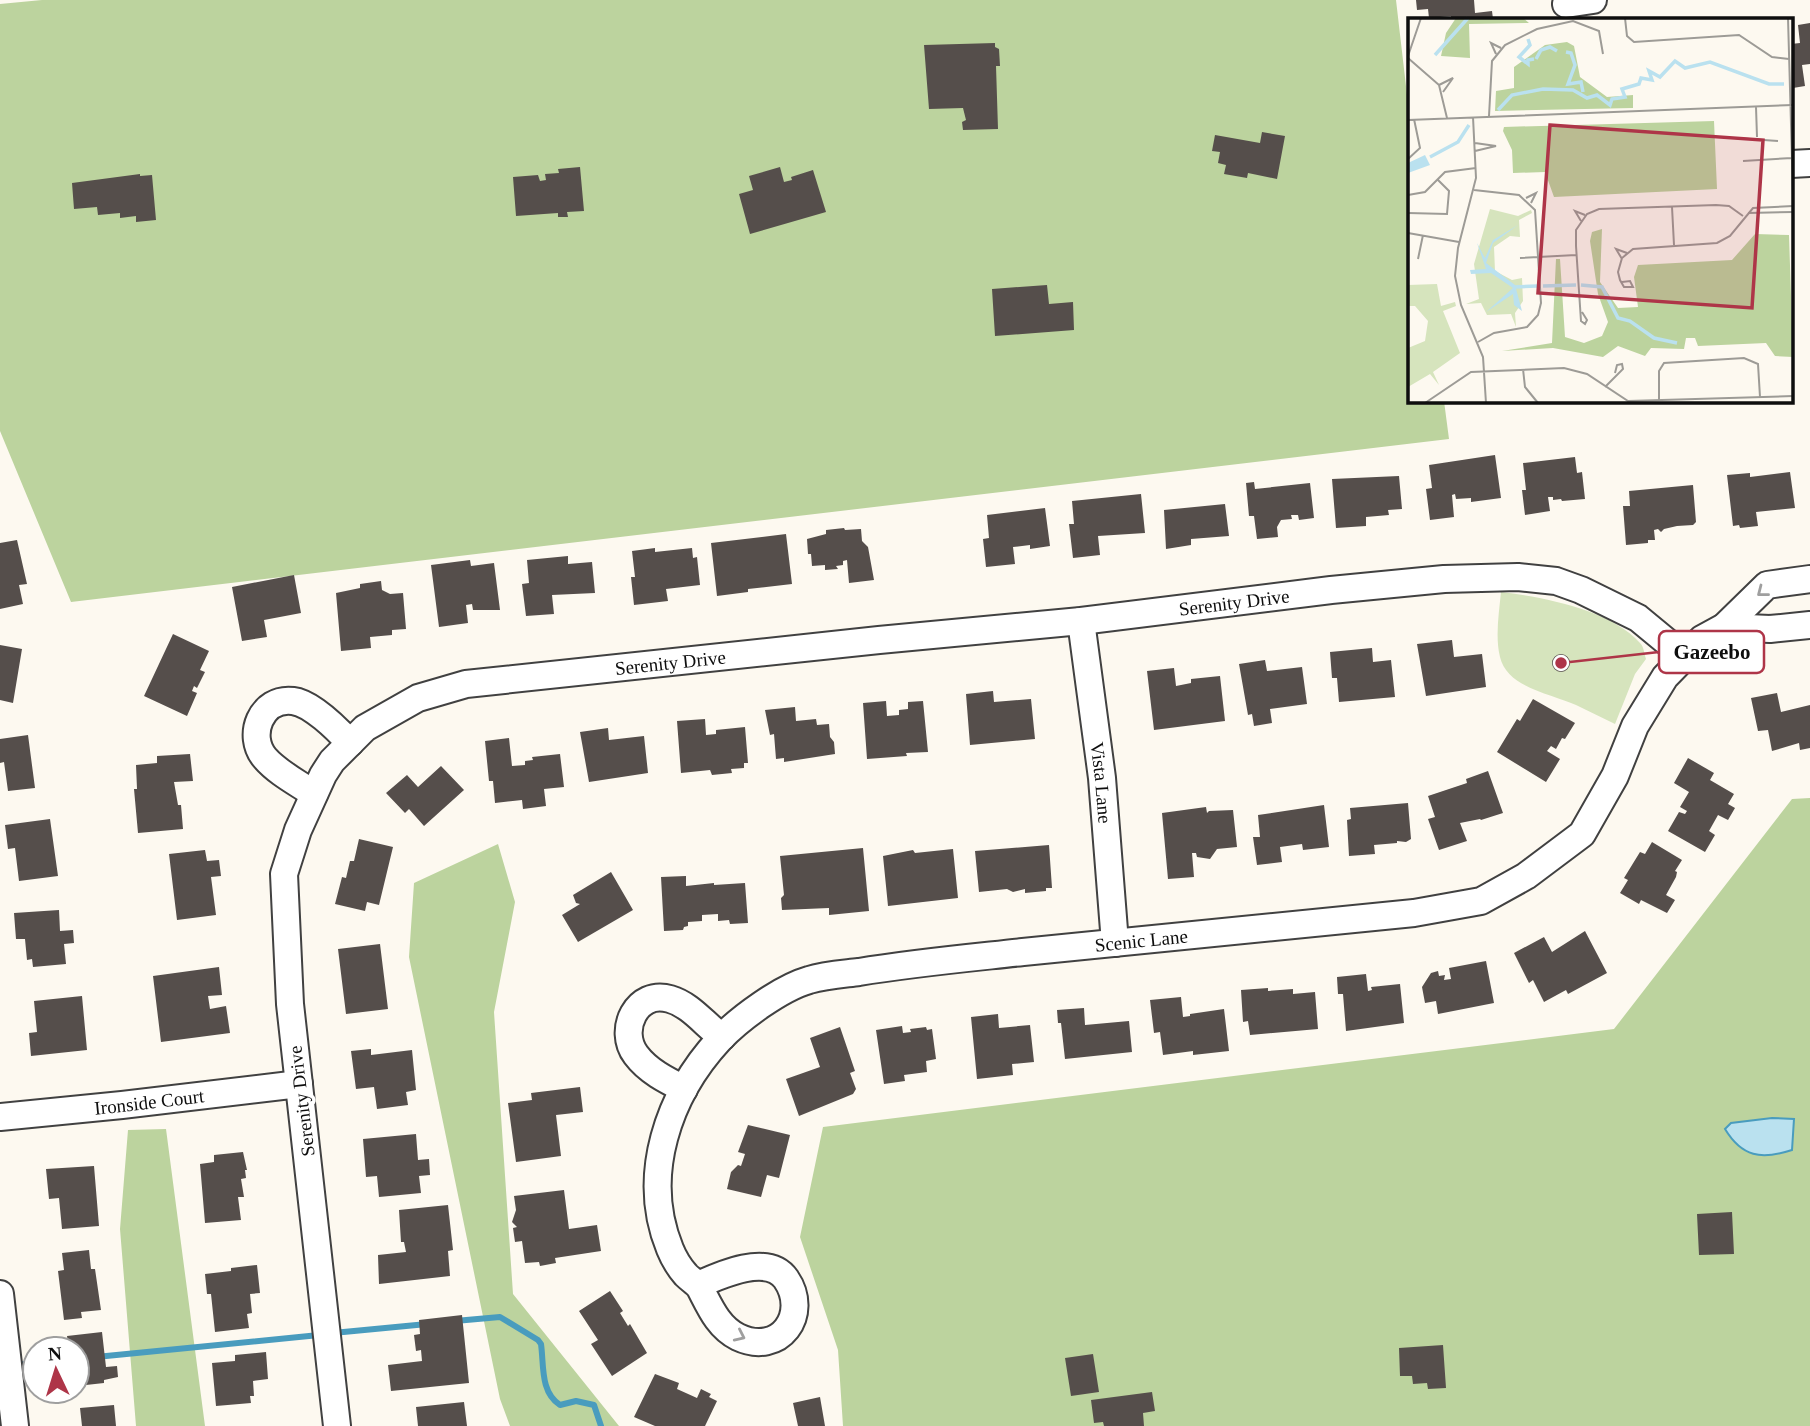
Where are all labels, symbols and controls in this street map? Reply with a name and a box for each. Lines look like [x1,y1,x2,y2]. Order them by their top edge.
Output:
inset map [1408,18,1792,402]
one-way arrow [1757,583,1769,596]
street label: Serenity Drive [1178,585,1291,620]
callout: Gazeebo [1659,631,1764,673]
text: Gazeebo [1674,640,1750,664]
street label: Serenity Drive [614,646,727,679]
street label: Vista Lane [1086,741,1116,824]
street label: Scenic Lane [1094,926,1189,956]
street label: Serenity Drive [284,1044,319,1157]
street label: Ironside Court [93,1085,206,1119]
one-way arrow [733,1327,745,1341]
north arrow [21,1335,91,1405]
text: N [47,1343,63,1364]

